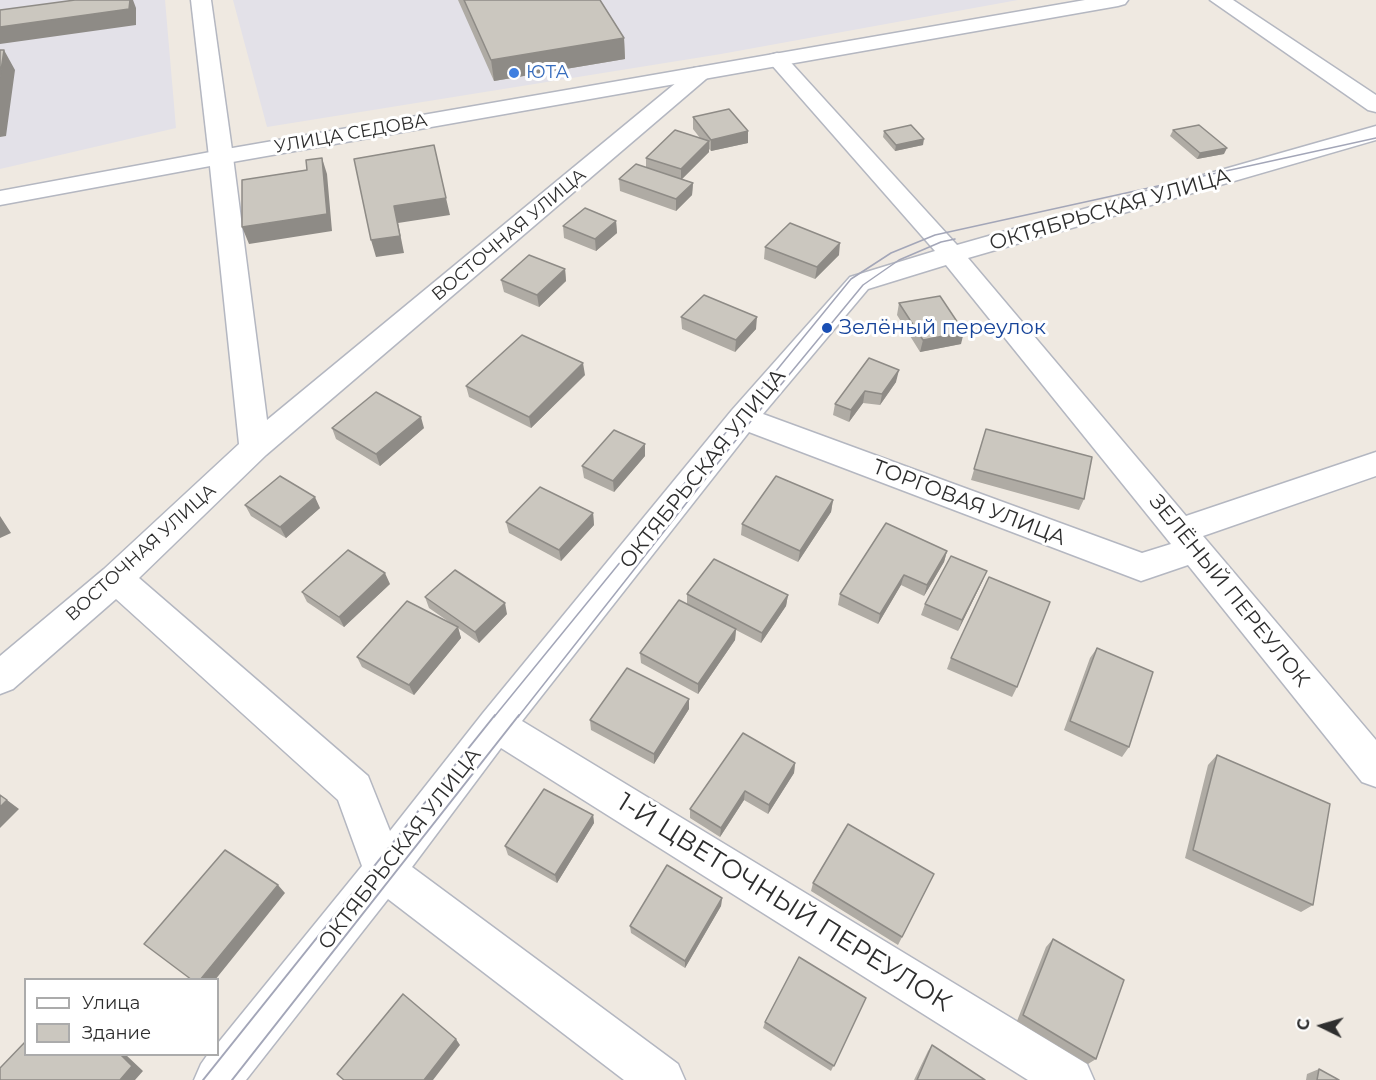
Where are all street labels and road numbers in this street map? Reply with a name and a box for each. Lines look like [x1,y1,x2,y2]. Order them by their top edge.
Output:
street label: УЛИЦА СЕДОВА [273,110,429,158]
street label: ВОСТОЧНАЯ УЛИЦА [428,164,590,306]
street label: ОКТЯБРЬСКАЯ УЛИЦА [987,164,1233,256]
street label: ОКТЯБРЬСКАЯ УЛИЦА [615,364,791,574]
street label: ТОРГОВАЯ УЛИЦА [869,455,1069,551]
street label: ВОСТОЧНАЯ УЛИЦА [61,480,221,626]
street label: ЗЕЛЁНЫЙ ПЕРЕУЛОК [1144,490,1314,692]
street label: ОКТЯБРЬСКАЯ УЛИЦА [313,743,487,955]
street label: 1-Й ЦВЕТОЧНЫЙ ПЕРЕУЛОК [611,787,957,1019]

